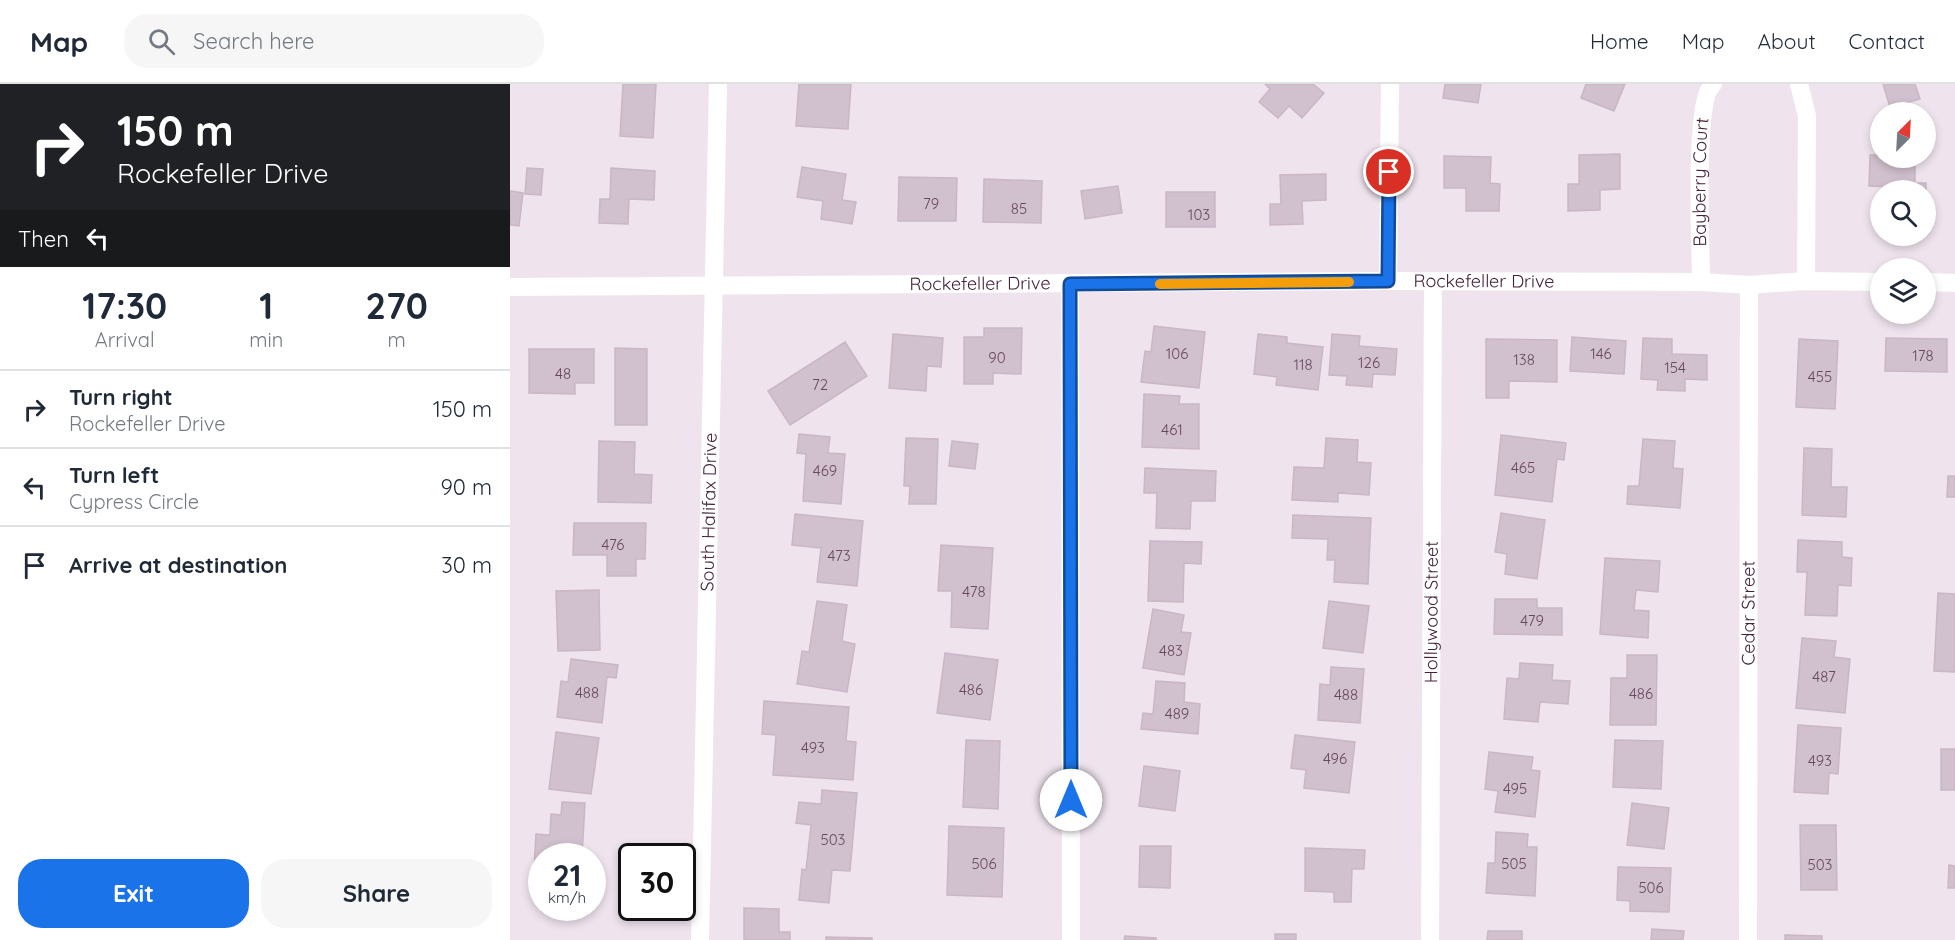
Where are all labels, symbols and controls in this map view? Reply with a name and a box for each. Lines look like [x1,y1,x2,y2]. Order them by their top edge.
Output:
search box [124,14,544,68]
text: Map [30,24,88,59]
icon: search [145,25,178,58]
text: Search here [193,27,315,55]
text: Home [1590,28,1649,54]
text: Map [1682,28,1725,54]
text: About [1758,28,1816,54]
text: Contact [1849,28,1925,54]
north arrow [1870,102,1936,168]
map controls [1870,102,1936,324]
text: 150 m [117,104,234,157]
icon: right [18,108,96,186]
street label: Bayberry Court [1687,116,1714,247]
pin [1363,146,1414,197]
icon: arrive [1372,155,1405,188]
text: Rockefeller Drive [117,156,328,190]
button: search [1870,180,1936,246]
house number: 79 [923,194,939,213]
house number: 85 [1011,199,1027,218]
house number: 103 [1188,205,1210,224]
icon: left [81,222,114,255]
text: Then [18,225,69,253]
button: layers [1870,258,1936,324]
street label: Rockefeller Drive [1413,269,1555,293]
street label: Rockefeller Drive [909,271,1051,295]
text: 17:30 [82,283,167,328]
text: 1 [259,283,273,328]
text: 270 [366,283,428,328]
text: Arrival [95,327,155,352]
text: min [249,327,283,352]
text: m [388,327,406,352]
house number: 106 [1166,344,1188,363]
house number: 146 [1590,344,1612,363]
house number: 178 [1912,346,1934,365]
house number: 90 [988,348,1006,367]
house number: 138 [1513,350,1535,369]
house number: 126 [1358,353,1380,372]
house number: 118 [1293,355,1313,374]
house number: 154 [1664,358,1686,377]
house number: 48 [555,364,571,383]
house number: 455 [1808,367,1832,386]
house number: 72 [812,375,828,394]
text: Turn right [69,383,173,411]
icon: right [18,393,51,426]
text: 150 m [433,395,492,423]
text: Rockefeller Drive [69,411,226,436]
house number: 461 [1161,420,1183,439]
street label: South Halifax Drive [695,432,722,592]
house number: 465 [1511,458,1535,477]
text: Turn left [69,461,159,489]
house number: 469 [813,461,837,480]
icon: left [18,471,51,504]
text: 90 m [441,473,492,501]
text: Cypress Circle [69,489,199,514]
house number: 476 [602,535,624,554]
street label: Hollywood Street [1419,541,1443,683]
house number: 473 [827,546,851,565]
icon: arrive [18,549,51,582]
text: Arrive at destination [69,551,287,579]
text: 30 m [441,551,492,579]
street label: Cedar Street [1736,561,1760,665]
house number: 478 [962,582,986,601]
house number: 479 [1520,611,1544,630]
house number: 483 [1159,641,1183,660]
house number: 487 [1812,667,1836,686]
house number: 486 [959,680,983,699]
house number: 488 [575,683,599,702]
house number: 486 [1629,684,1653,703]
house number: 488 [1334,685,1358,704]
house number: 489 [1165,704,1189,723]
house number: 493 [801,738,825,757]
house number: 496 [1323,749,1347,768]
house number: 493 [1808,751,1832,770]
position arrow [1039,768,1103,832]
house number: 495 [1503,779,1527,798]
house number: 503 [821,830,846,849]
speed limit sign: 30 [618,843,696,921]
house number: 506 [971,854,997,873]
house number: 505 [1501,854,1527,873]
house number: 503 [1808,855,1833,874]
text: 21 [553,856,581,894]
button: Exit [18,859,249,928]
button: Share [261,859,492,928]
house number: 506 [1638,878,1664,897]
text: km/h [548,888,586,907]

